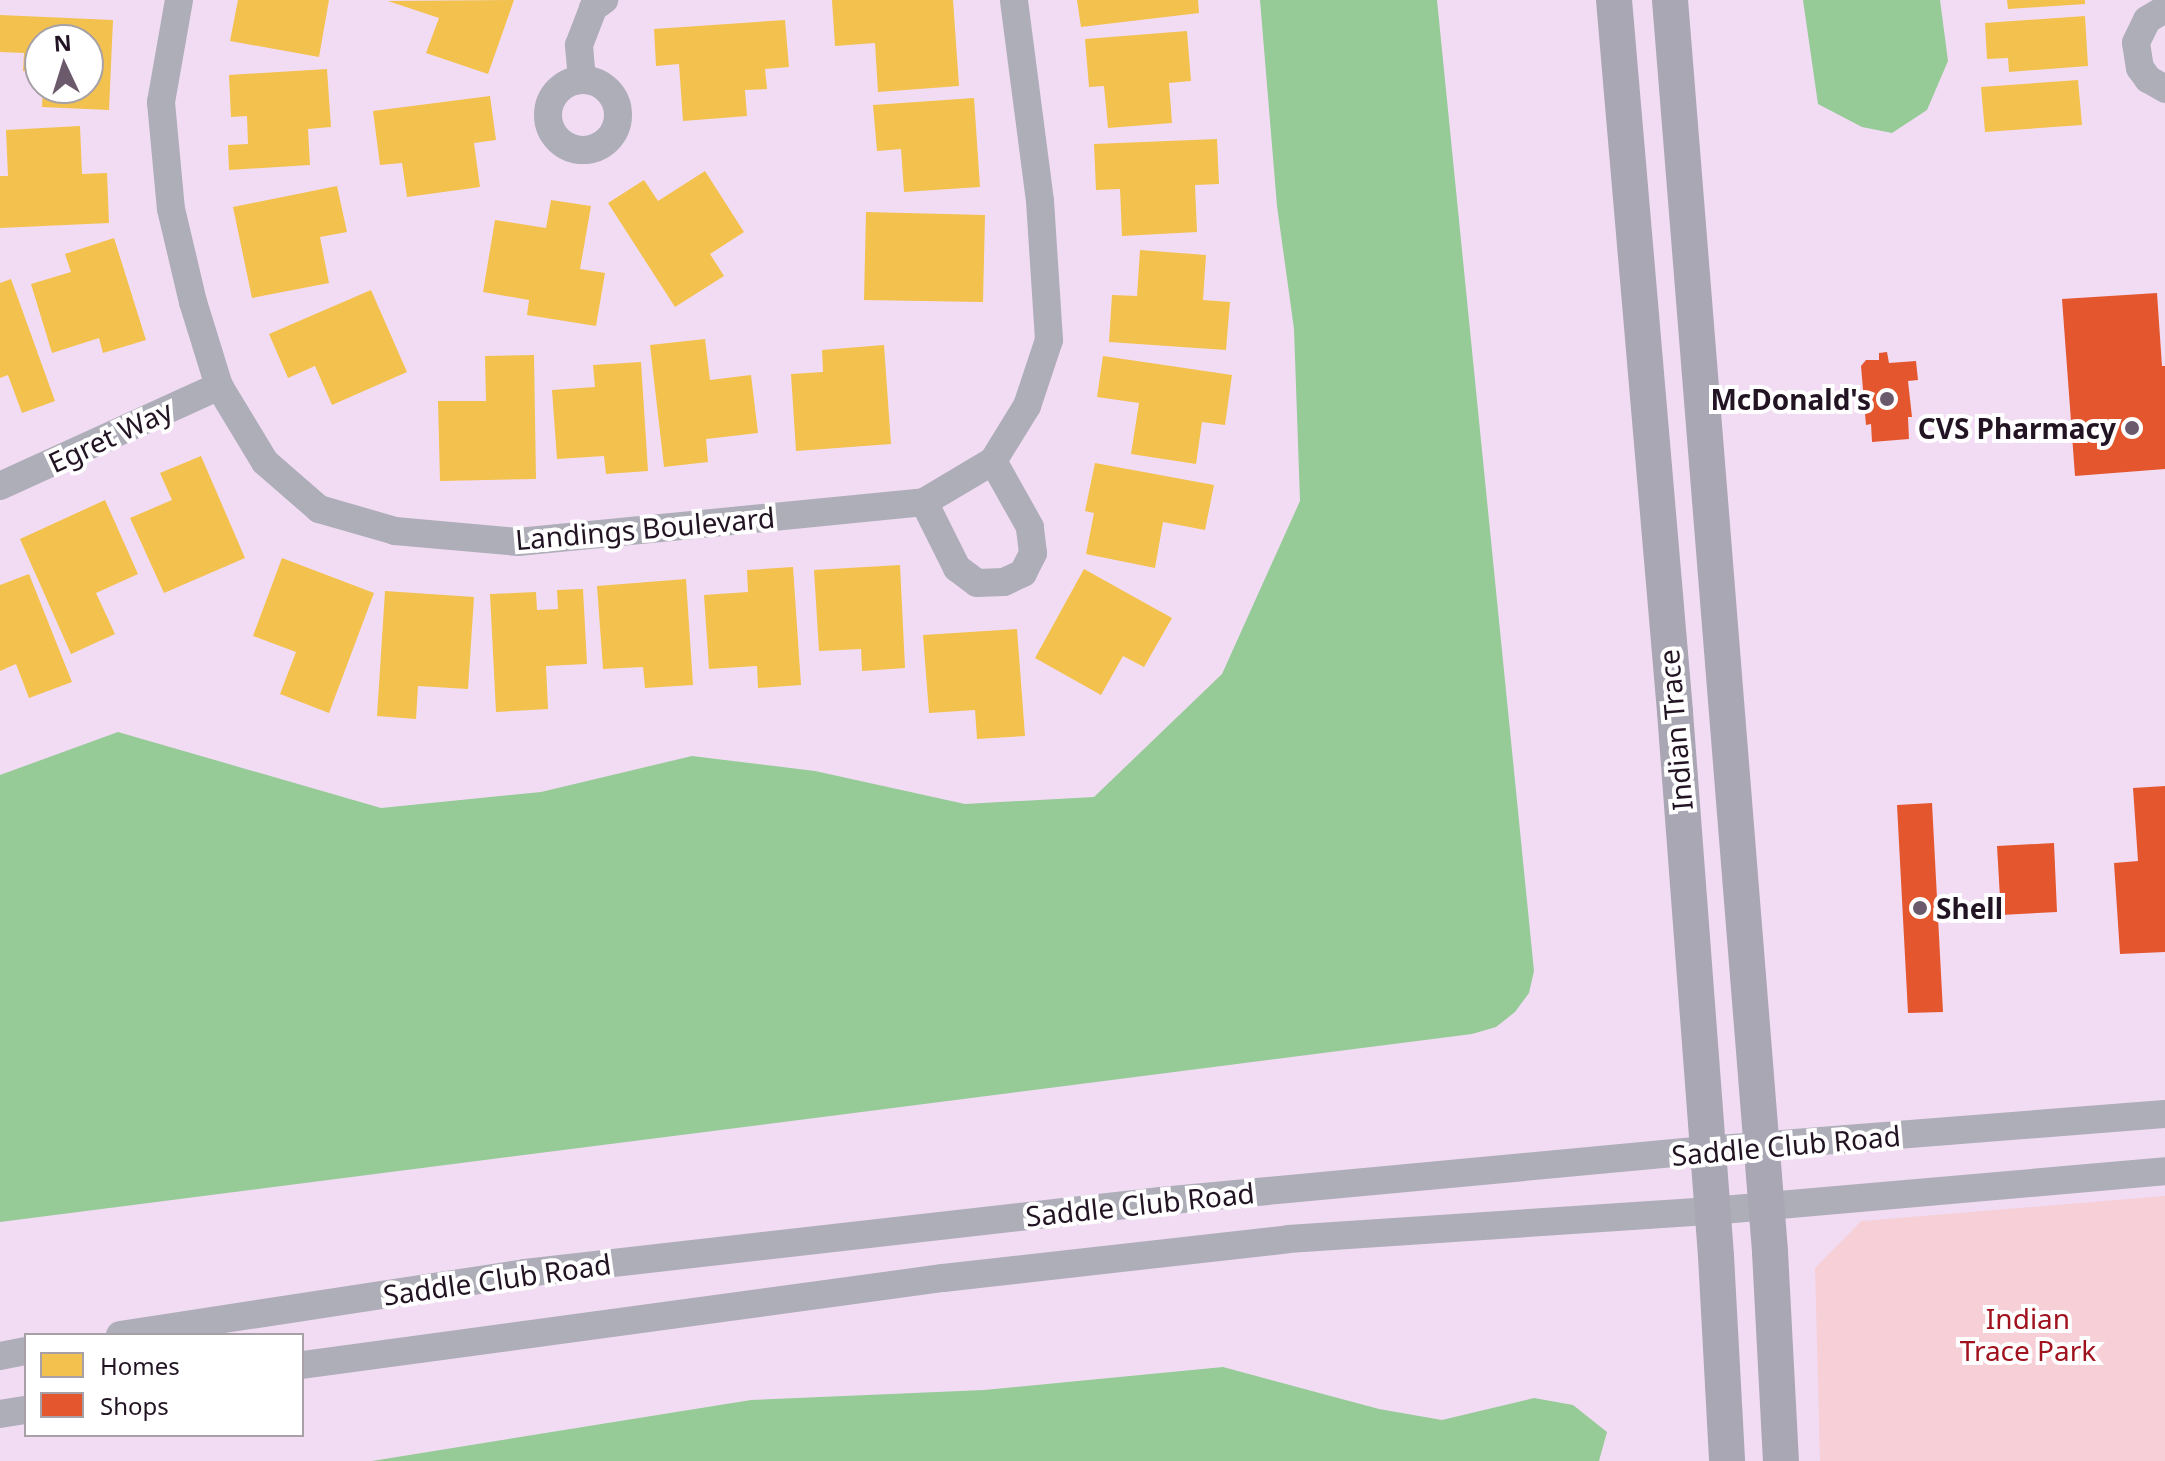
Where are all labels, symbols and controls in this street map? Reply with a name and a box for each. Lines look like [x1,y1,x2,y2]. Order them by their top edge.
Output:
north arrow [24,24,104,104]
text: N [52,26,72,58]
place label: McDonald's [1710,382,1871,416]
marker: McDonald's [1878,390,1896,408]
street label: Egret Way [43,393,177,479]
place label: CVS Pharmacy [1918,411,2116,445]
marker: CVS Pharmacy [2123,419,2141,437]
street label: Landings Boulevard [514,500,776,556]
street label: Indian Trace [1651,648,1699,812]
place label: Shell [1936,891,2003,925]
marker: Shell [1911,899,1929,917]
street label: Saddle Club Road [1670,1118,1902,1172]
street label: Saddle Club Road [1024,1175,1256,1233]
street label: Saddle Club Road [381,1246,613,1312]
park label: Indian Trace Park [1960,1301,2096,1367]
legend [24,1333,304,1437]
text: Homes [100,1349,180,1382]
text: Shops [100,1389,169,1422]

